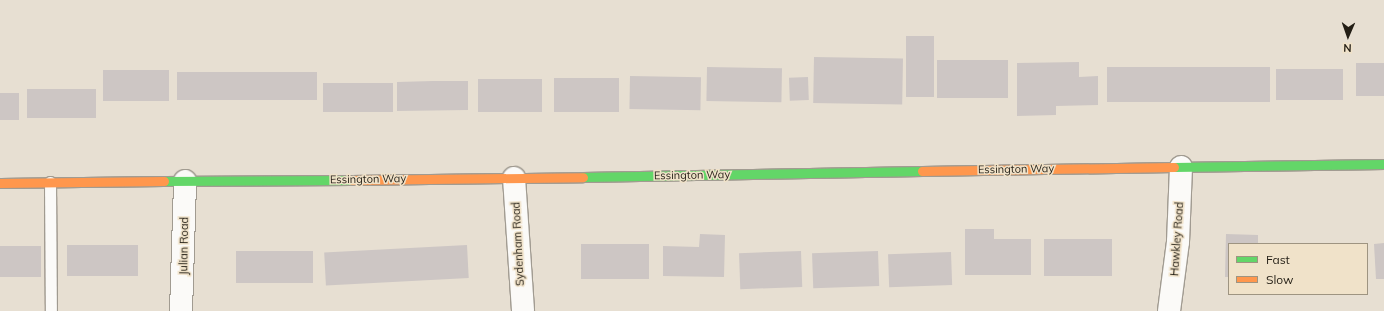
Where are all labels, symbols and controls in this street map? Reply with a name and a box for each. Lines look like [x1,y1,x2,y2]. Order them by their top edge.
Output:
north arrow [1328,16,1368,56]
text: N [1343,41,1352,55]
street label: Essington Way [978,162,1054,176]
street label: Essington Way [654,168,730,182]
street label: Essington Way [330,172,406,186]
street label: Hawkley Road [1168,201,1186,277]
street label: Sydenham Road [509,202,527,286]
street label: Julian Road [177,217,191,275]
legend [1228,243,1368,295]
text: Fast [1266,252,1290,267]
text: Slow [1266,272,1294,287]

